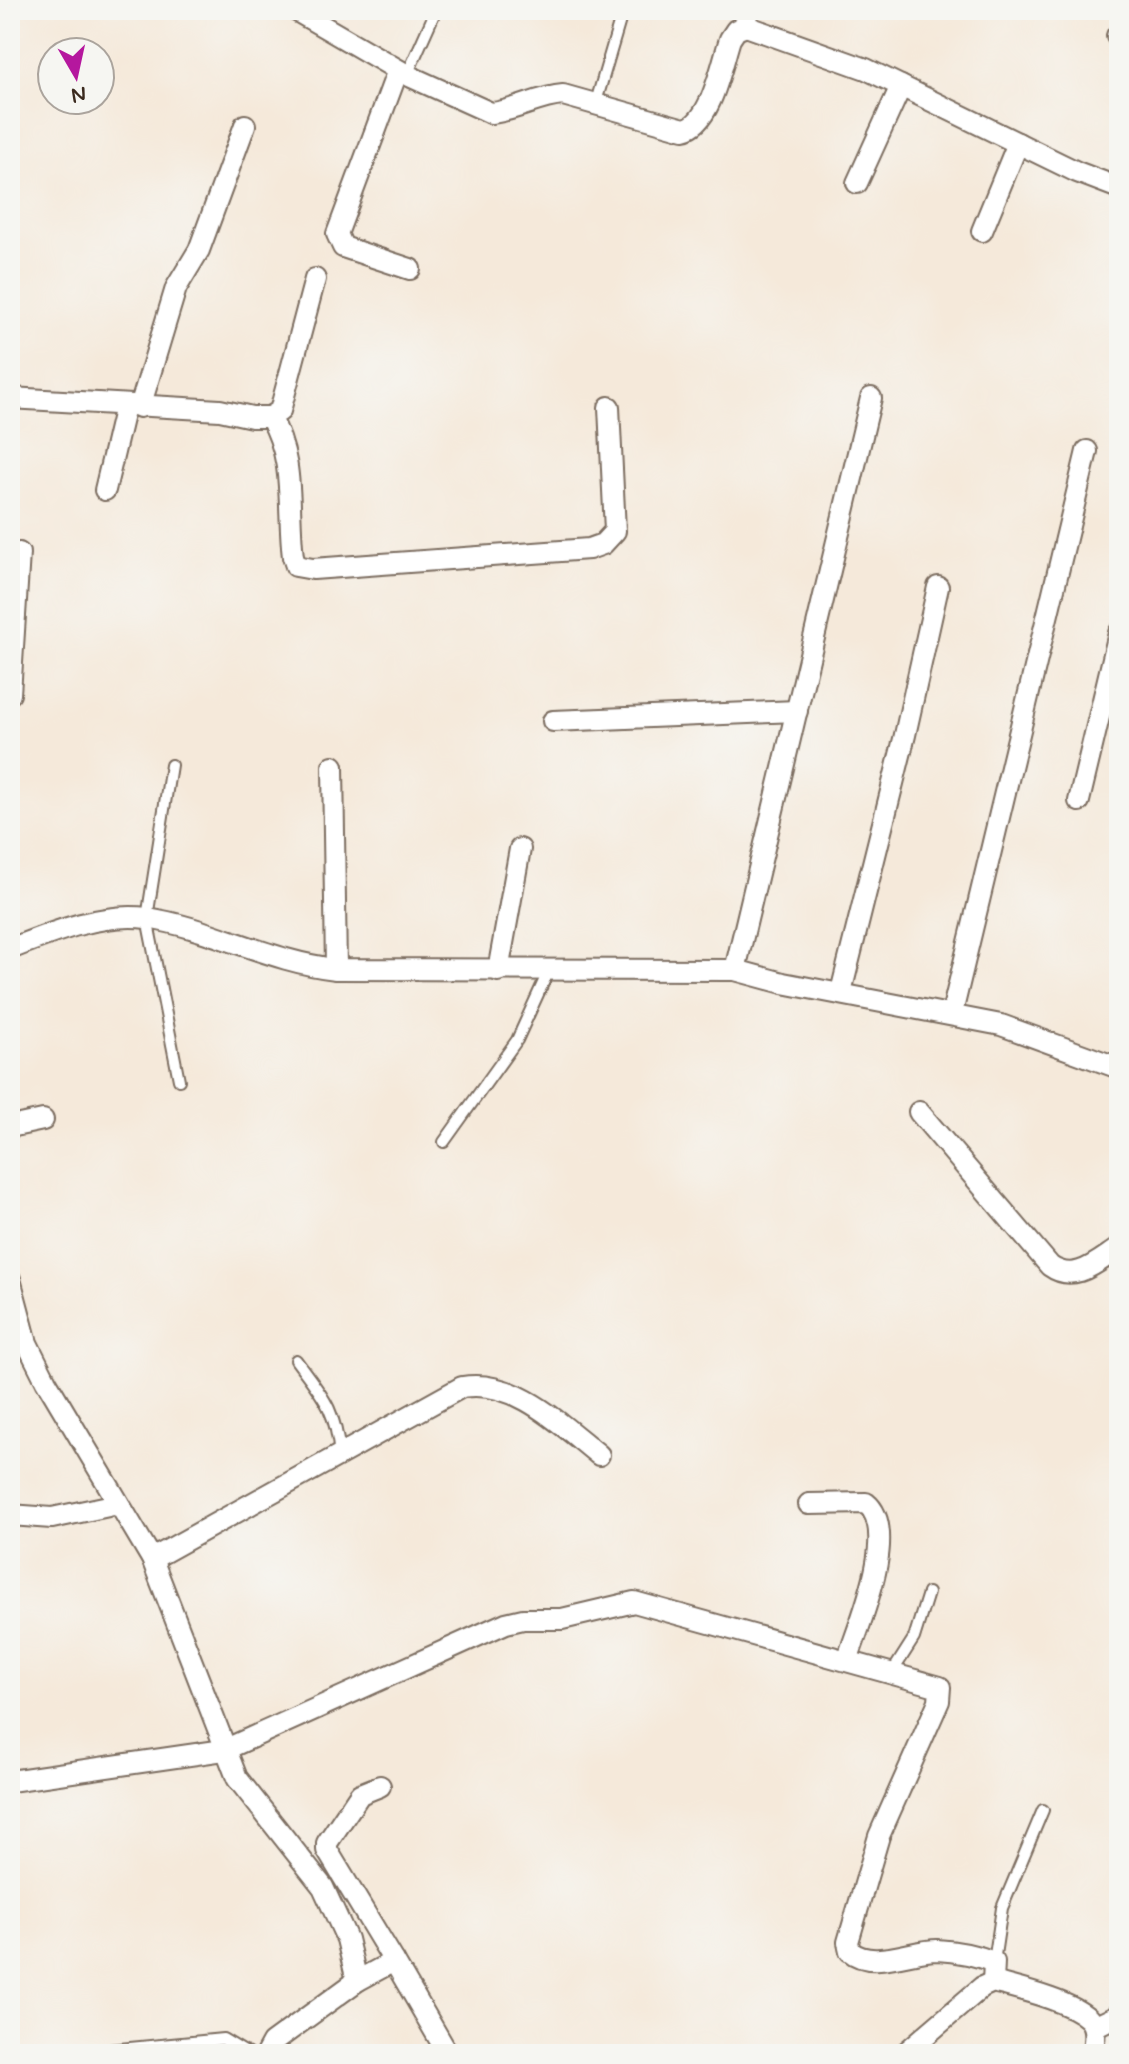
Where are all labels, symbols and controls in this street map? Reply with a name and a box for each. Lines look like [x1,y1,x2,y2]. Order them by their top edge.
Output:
north arrow [36,36,116,116]
text: N [69,79,88,109]

